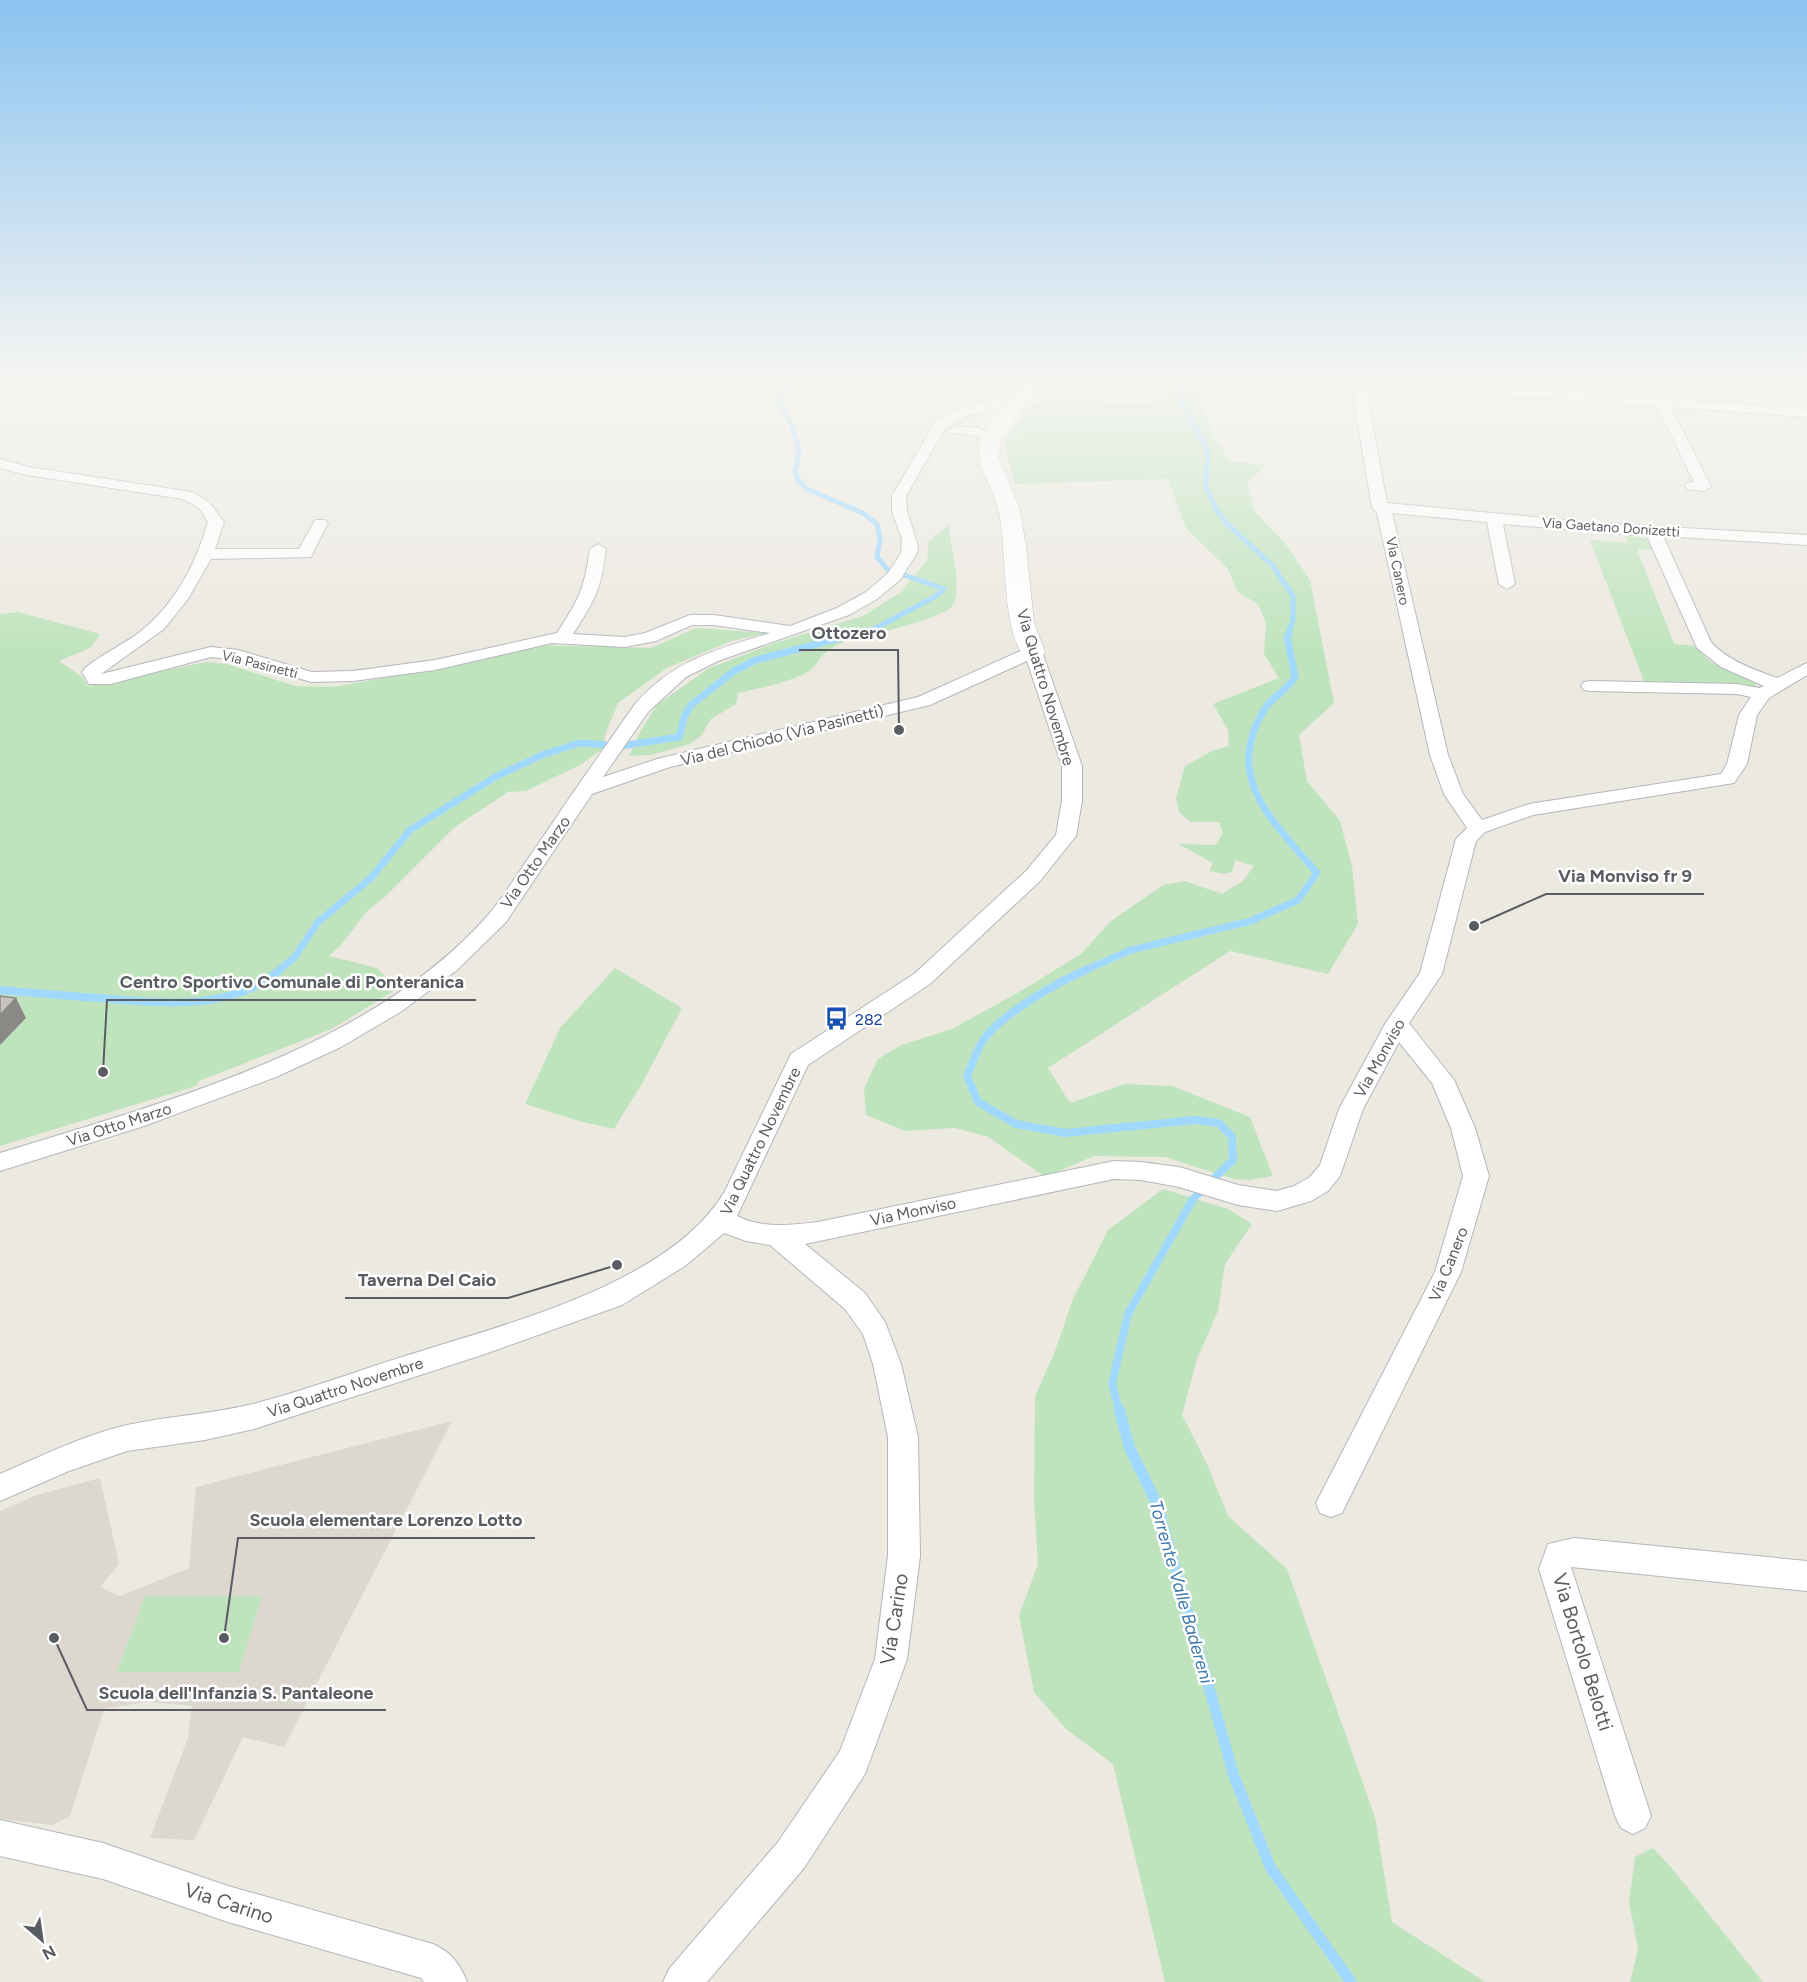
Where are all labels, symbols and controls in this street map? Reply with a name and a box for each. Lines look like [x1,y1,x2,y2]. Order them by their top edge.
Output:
street label: Via Gaetano Donizetti [1542,514,1680,541]
street label: Via Canero [1382,536,1413,607]
street label: Via Quattro Novembre [1013,607,1078,768]
callout: Ottozero [799,614,898,650]
text: Ottozero [812,622,886,644]
street label: Via Pasinetti [220,647,300,682]
street label: Via del Chiodo (Via Pasinetti) [679,701,886,770]
street label: Via Otto Marzo [496,812,574,912]
callout: Via Monviso fr 9 [1546,858,1704,894]
text: Via Monviso fr 9 [1558,865,1692,887]
callout: Centro Sportivo Comunale di Ponteranica [107,964,476,1000]
text: Centro Sportivo Comunale di Ponteranica [120,971,464,993]
bus stop icon: 282 [824,1006,850,1032]
place label: 282 [855,1010,883,1029]
street label: Via Monviso [1350,1015,1409,1101]
street label: Via Quattro Novembre [716,1064,805,1218]
street label: Via Otto Marzo [64,1099,174,1150]
street label: Via Monviso [868,1193,958,1230]
street label: Via Canero [1425,1224,1472,1304]
callout: Taverna Del Caio [345,1262,508,1298]
text: Taverna Del Caio [358,1269,496,1291]
street label: Via Quattro Novembre [265,1353,426,1422]
water label: Torrente Valle Badereni [1144,1498,1218,1687]
callout: Scuola elementare Lorenzo Lotto [238,1502,535,1538]
text: Scuola elementare Lorenzo Lotto [249,1509,523,1531]
street label: Via Bortolo Belotti [1548,1570,1618,1734]
street label: Via Carino [875,1571,913,1667]
callout: Scuola dell'Infanzia S. Pantaleone [87,1674,386,1710]
text: Scuola dell'Infanzia S. Pantaleone [99,1682,373,1704]
street label: Via Carino [181,1877,277,1929]
north arrow [12,1910,72,1970]
text: N [39,1941,59,1964]

